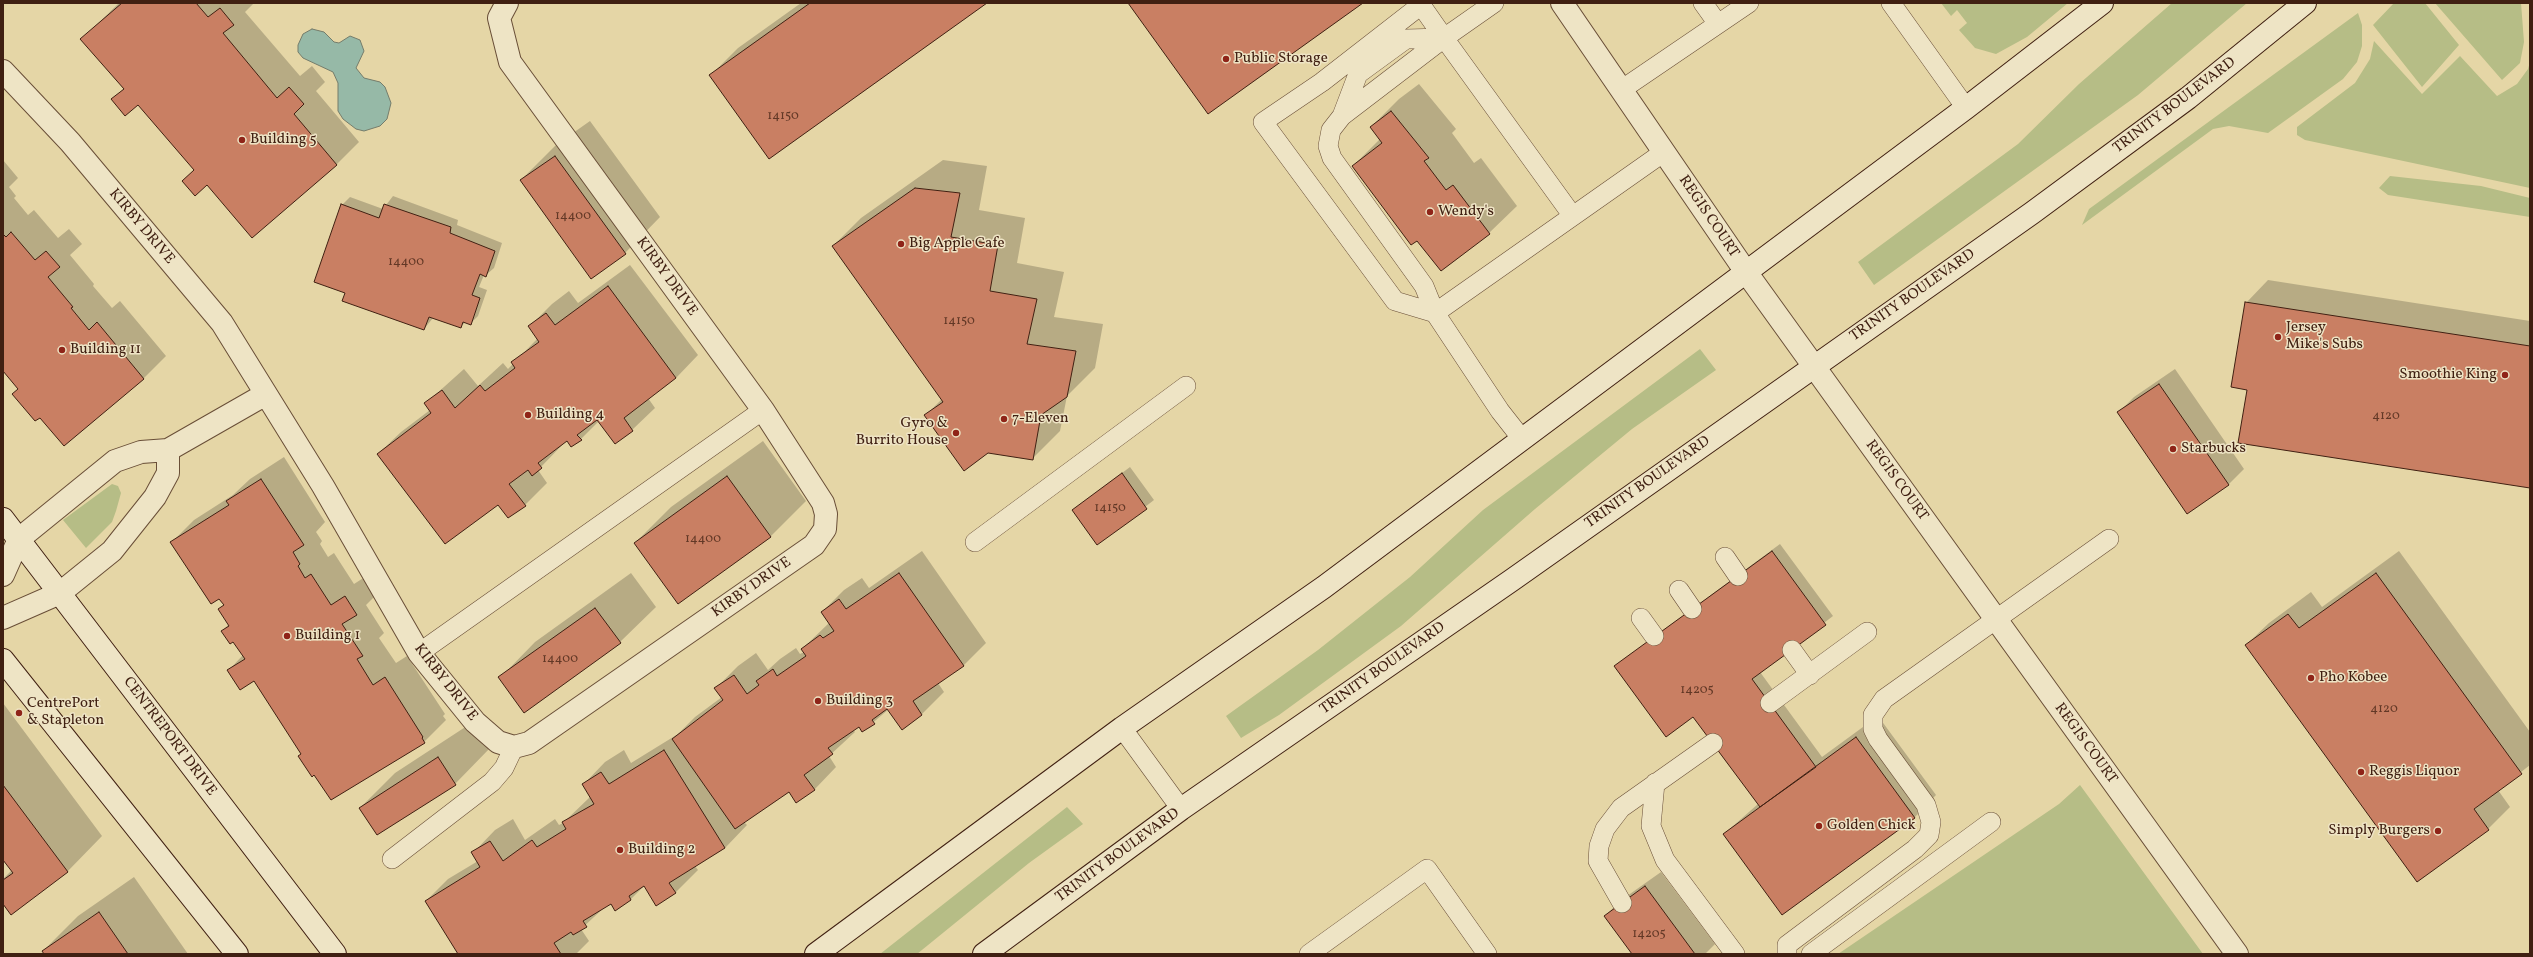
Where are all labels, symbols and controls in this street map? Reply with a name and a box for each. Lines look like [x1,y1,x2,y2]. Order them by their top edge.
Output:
place label: Public Storage [1234,50,1328,68]
marker: Public Storage [1221,54,1231,64]
street label: TRINITY BOULEVARD [2110,54,2240,158]
house number: 14150 [767,109,799,125]
place label: Building 5 [250,131,317,149]
marker: Building 5 [237,135,247,145]
street label: REGIS COURT [1674,172,1742,262]
street label: KIRBY DRIVE [104,186,178,268]
place label: Wendy's [1438,203,1494,221]
marker: Wendy's [1425,207,1435,217]
house number: 14400 [555,209,591,225]
street label: KIRBY DRIVE [631,234,701,320]
place label: Big Apple Cafe [909,235,1005,253]
marker: Big Apple Cafe [896,239,906,249]
street label: TRINITY BOULEVARD [1847,246,1979,346]
house number: 14400 [388,255,424,271]
house number: 14150 [943,314,975,330]
place label: Jersey Mike's Subs [2286,319,2363,354]
marker: Jersey Mike's Subs [2273,332,2283,342]
place label: Building 11 [70,341,141,359]
marker: Building 11 [57,345,67,355]
place label: Smoothie King [2399,366,2497,384]
marker: Smoothie King [2500,370,2510,380]
place label: Building 4 [536,406,604,424]
house number: 4120 [2372,409,2400,425]
marker: Building 4 [523,410,533,420]
place label: 7-Eleven [1012,410,1069,428]
marker: 7-Eleven [999,414,1009,424]
place label: Gyro & Burrito House [856,415,948,450]
marker: Gyro & Burrito House [951,428,961,438]
street label: TRINITY BOULEVARD [1582,433,1714,533]
street label: REGIS COURT [1861,437,1931,525]
place label: Starbucks [2181,440,2246,458]
marker: Starbucks [2168,444,2178,454]
house number: 14150 [1094,501,1126,517]
house number: 14400 [685,532,721,548]
street label: KIRBY DRIVE [709,554,795,622]
street label: TRINITY BOULEVARD [1317,619,1449,719]
place label: Building 1 [295,627,360,645]
marker: Building 1 [282,631,292,641]
street label: KIRBY DRIVE [409,641,481,725]
house number: 14400 [542,652,578,668]
place label: Pho Kobee [2319,669,2387,687]
marker: Pho Kobee [2306,673,2316,683]
street label: CENTREPORT DRIVE [118,674,220,800]
house number: 14205 [1680,683,1714,699]
place label: Building 3 [826,692,893,710]
place label: CentrePort & Stapleton [27,695,104,730]
marker: Building 3 [813,696,823,706]
street label: REGIS COURT [2050,700,2120,788]
house number: 4120 [2370,702,2398,718]
marker: CentrePort & Stapleton [14,708,24,718]
place label: Reggis Liquor [2369,763,2459,781]
marker: Reggis Liquor [2356,767,2366,777]
street label: TRINITY BOULEVARD [1053,805,1183,907]
place label: Golden Chick [1827,817,1916,835]
marker: Golden Chick [1814,821,1824,831]
place label: Simply Burgers [2328,822,2430,840]
marker: Simply Burgers [2433,826,2443,836]
place label: Building 2 [628,841,695,859]
marker: Building 2 [615,845,625,855]
house number: 14205 [1632,927,1666,943]

